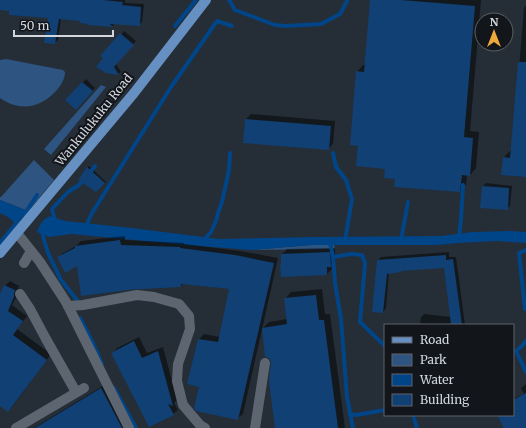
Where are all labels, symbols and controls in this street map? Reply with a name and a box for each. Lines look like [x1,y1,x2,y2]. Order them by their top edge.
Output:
scale bar [14,12,113,38]
north arrow [474,12,514,52]
text: N [490,15,499,29]
text: 50 m [20,18,49,33]
street label: Wankulukuku Road [51,71,135,169]
legend [384,324,514,416]
text: Road [420,332,449,347]
text: Park [420,352,447,367]
text: Water [419,372,455,387]
text: Building [420,392,470,407]

